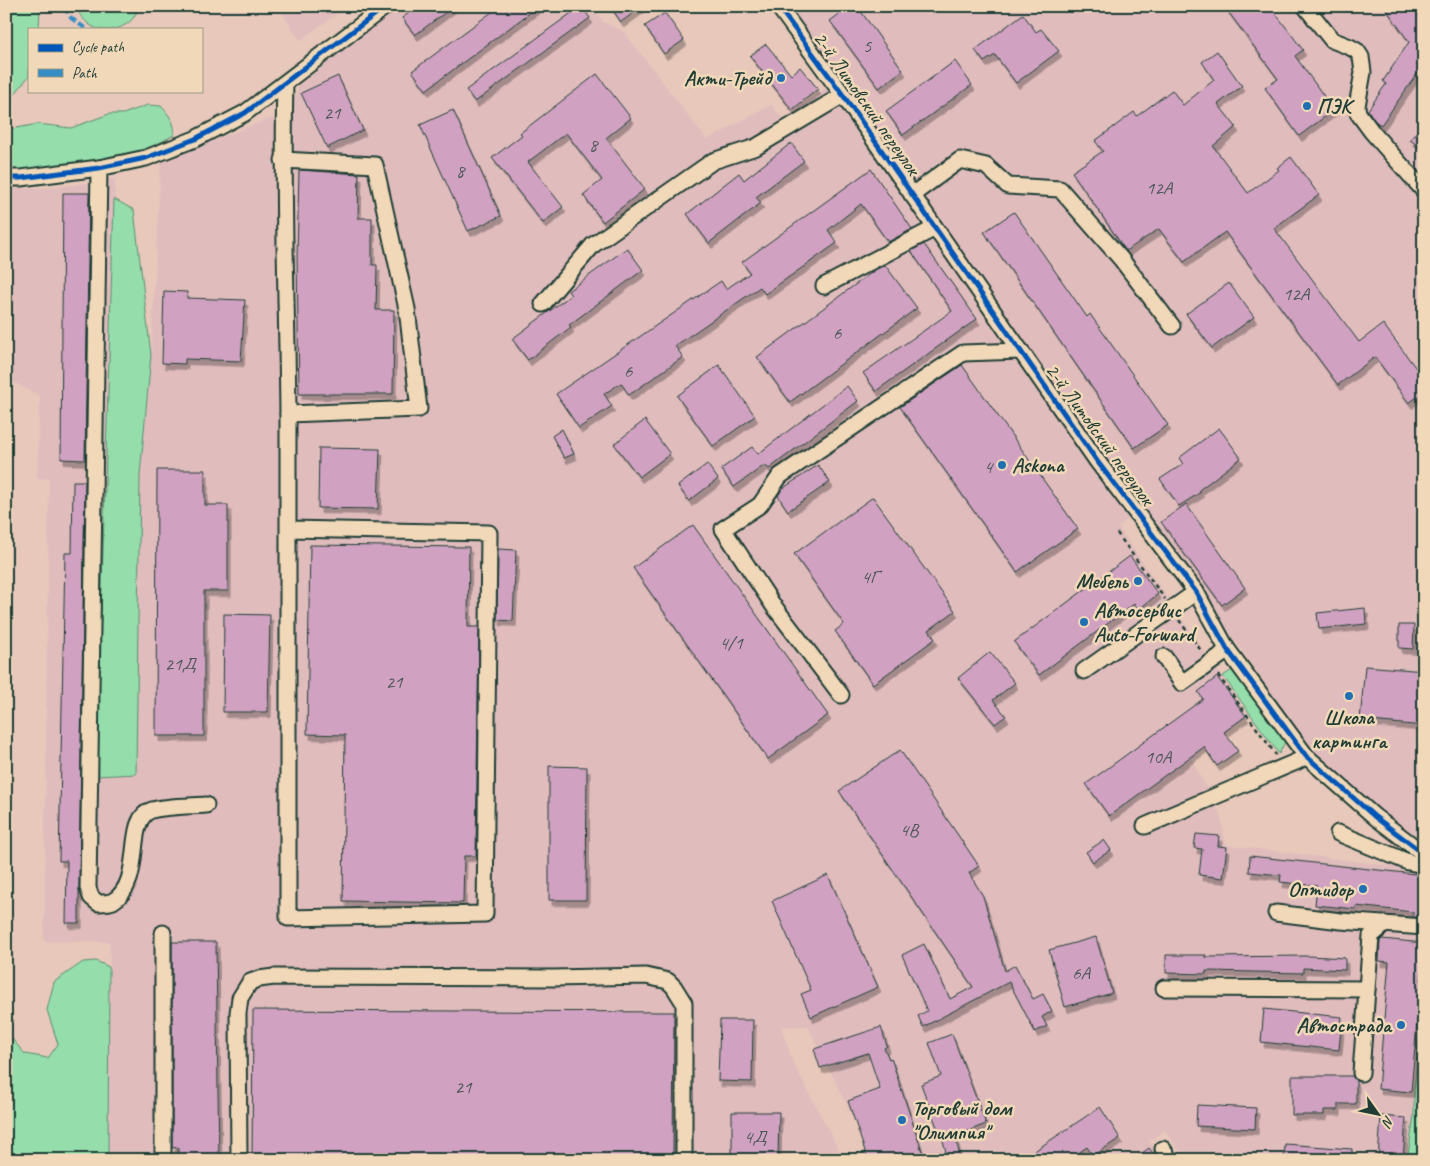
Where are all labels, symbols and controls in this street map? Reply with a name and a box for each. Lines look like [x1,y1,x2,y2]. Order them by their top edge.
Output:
street label: 2-й Литовский переулок [808,26,928,182]
legend [28,28,202,92]
house number: 5 [863,34,873,58]
text: Cycle path [72,38,124,57]
text: Path [72,64,98,83]
place label: Акти-Трейд [684,65,773,91]
marker: Акти-Трейд [775,72,787,84]
place label: ПЭК [1317,93,1355,119]
marker: ПЭК [1301,100,1313,112]
house number: 21 [323,101,342,125]
house number: 8 [589,133,600,157]
house number: 8 [456,159,467,183]
house number: 12А [1146,176,1174,200]
house number: 12А [1283,282,1311,306]
house number: 6 [833,321,843,345]
street label: 2-й Литовский переулок [1040,358,1162,512]
house number: 6 [624,359,634,383]
place label: Askona [1012,452,1065,478]
house number: 4 [984,455,995,479]
marker: Askona [996,459,1008,471]
house number: 4Г [861,565,883,589]
place label: Мебель [1076,568,1130,594]
marker: Мебель [1132,575,1144,587]
place label: Автосервис Auto-Forward [1094,597,1197,647]
marker: Автосервис Auto-Forward [1078,616,1090,628]
house number: 4/1 [719,631,744,655]
house number: 21Д [165,652,198,676]
house number: 21 [385,670,404,694]
marker: Школа картинга [1343,690,1355,702]
place label: Школа картинга [1312,704,1388,754]
house number: 10А [1145,745,1173,769]
house number: 4В [900,818,919,842]
place label: Оптидор [1288,876,1355,902]
marker: Оптидор [1357,883,1369,895]
house number: 6А [1072,961,1092,985]
place label: Автострада [1297,1012,1393,1038]
marker: Автострада [1395,1019,1407,1031]
house number: 21 [454,1075,473,1099]
north arrow [1352,1088,1402,1138]
place label: Торговый дом "Олимпия" [912,1095,1013,1145]
text: N [1378,1113,1398,1131]
marker: Торговый дом "Олимпия" [896,1114,908,1126]
house number: 4Д [744,1125,768,1149]

